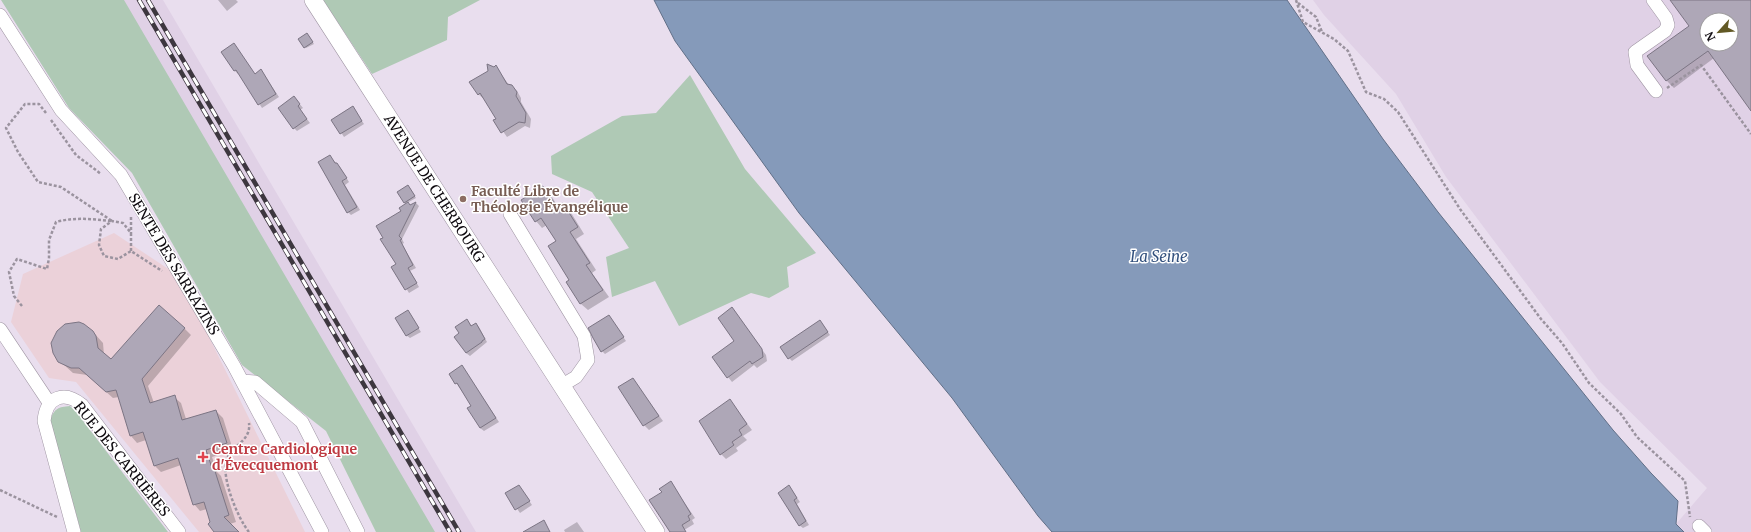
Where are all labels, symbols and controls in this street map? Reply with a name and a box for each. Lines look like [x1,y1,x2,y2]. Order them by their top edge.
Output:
north arrow [1699,12,1739,52]
text: N [1702,29,1718,44]
street label: AVENUE DE CHERBOURG [380,110,489,266]
place label: Faculté Libre de Théologie Évangélique [471,182,629,216]
street label: SENTE DES SARRAZINS [124,190,224,338]
marker: Faculté Libre de Théologie Évangélique [458,194,468,204]
water label: La Seine [1130,247,1188,266]
street label: RUE DES CARRIÈRES [70,398,174,520]
place label: Centre Cardiologique d'Évecquemont [212,440,358,474]
marker: Centre Cardiologique d'Évecquemont [197,451,209,463]

